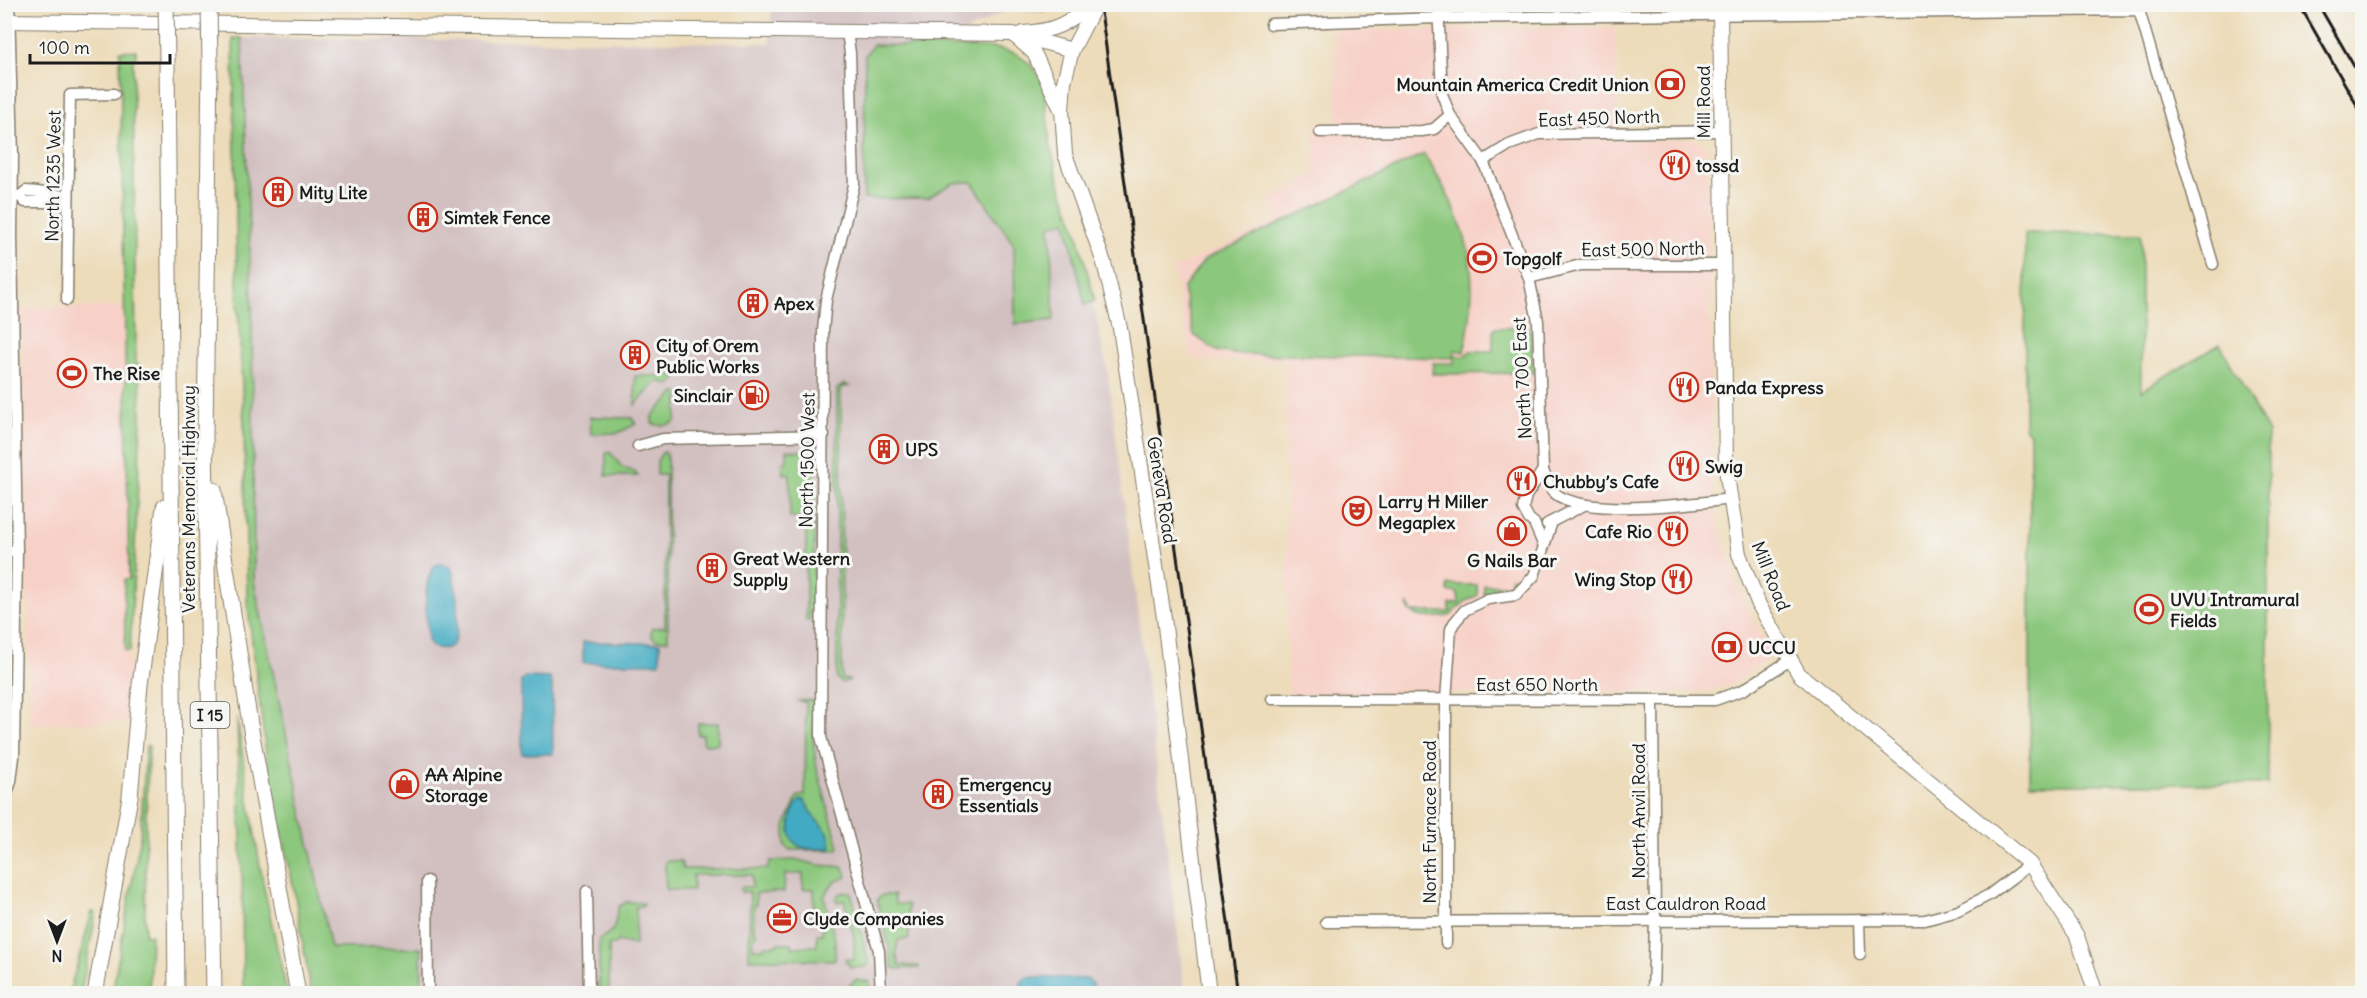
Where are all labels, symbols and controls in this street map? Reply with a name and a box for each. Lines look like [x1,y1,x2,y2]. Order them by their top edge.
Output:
scale bar [30,27,170,65]
text: 100 m [39,36,90,59]
street label: Mill Road [1692,65,1715,139]
bank icon: Mountain America Credit Union [1654,68,1686,100]
place label: Mountain America Credit Union [1396,73,1650,96]
street label: East 450 North [1538,104,1660,132]
street label: North 1235 West [40,110,66,242]
restaurant icon: tossd [1659,149,1691,181]
place label: tossd [1696,154,1740,177]
building icon: Mity Lite [262,176,294,208]
place label: Mity Lite [299,181,368,204]
building icon: Simtek Fence [407,201,439,233]
place label: Simtek Fence [444,206,551,229]
street label: East 500 North [1581,236,1705,262]
sports icon: Topgolf [1466,242,1498,274]
place label: Topgolf [1503,247,1563,270]
building icon: Apex [737,287,769,319]
place label: Apex [774,292,815,315]
street label: North 700 East [1507,316,1537,440]
place label: City of Orem Public Works [656,334,759,378]
building icon: City of Orem Public Works [619,339,651,371]
sports icon: The Rise [56,357,88,389]
place label: The Rise [93,362,160,385]
restaurant icon: Panda Express [1668,371,1700,403]
place label: Panda Express [1705,376,1824,399]
fuel station icon: Sinclair [738,379,770,411]
place label: Sinclair [674,384,734,407]
street label: Veterans Memorial Highway [177,385,200,613]
street label: North 1500 West [794,392,820,528]
building icon: UPS [868,433,900,465]
street label: Geneva Road [1142,435,1182,546]
place label: UPS [905,438,938,461]
restaurant icon: Swig [1668,450,1700,482]
place label: Swig [1705,455,1743,478]
restaurant icon: Chubby’s Cafe [1506,465,1538,497]
place label: Chubby’s Cafe [1543,470,1659,493]
place label: Larry H Miller Megaplex [1378,490,1489,534]
theatre icon: Larry H Miller Megaplex [1341,495,1373,527]
shop icon: G Nails Bar [1496,515,1528,547]
restaurant icon: Cafe Rio [1657,515,1689,547]
place label: Cafe Rio [1585,520,1652,543]
street label: Mill Road [1747,538,1796,615]
place label: Great Western Supply [733,547,851,591]
place label: G Nails Bar [1467,549,1558,572]
building icon: Great Western Supply [696,552,728,584]
restaurant icon: Wing Stop [1661,563,1693,595]
place label: Wing Stop [1575,568,1656,591]
place label: UVU Intramural Fields [2170,588,2299,632]
sports icon: UVU Intramural Fields [2133,593,2165,625]
bank icon: UCCU [1711,631,1743,663]
place label: UCCU [1748,636,1796,659]
street label: East 650 North [1476,673,1598,696]
road number: I 15 [190,702,230,728]
street label: North Furnace Road [1418,740,1441,904]
street label: North Anvil Road [1627,743,1650,879]
place label: AA Alpine Storage [425,763,503,807]
shop icon: AA Alpine Storage [388,768,420,800]
place label: Emergency Essentials [959,773,1052,817]
building icon: Emergency Essentials [922,778,954,810]
street label: East Cauldron Road [1606,892,1767,915]
office icon: Clyde Companies [766,902,798,934]
place label: Clyde Companies [803,907,944,930]
north arrow [27,911,87,971]
text: N [51,946,63,966]

